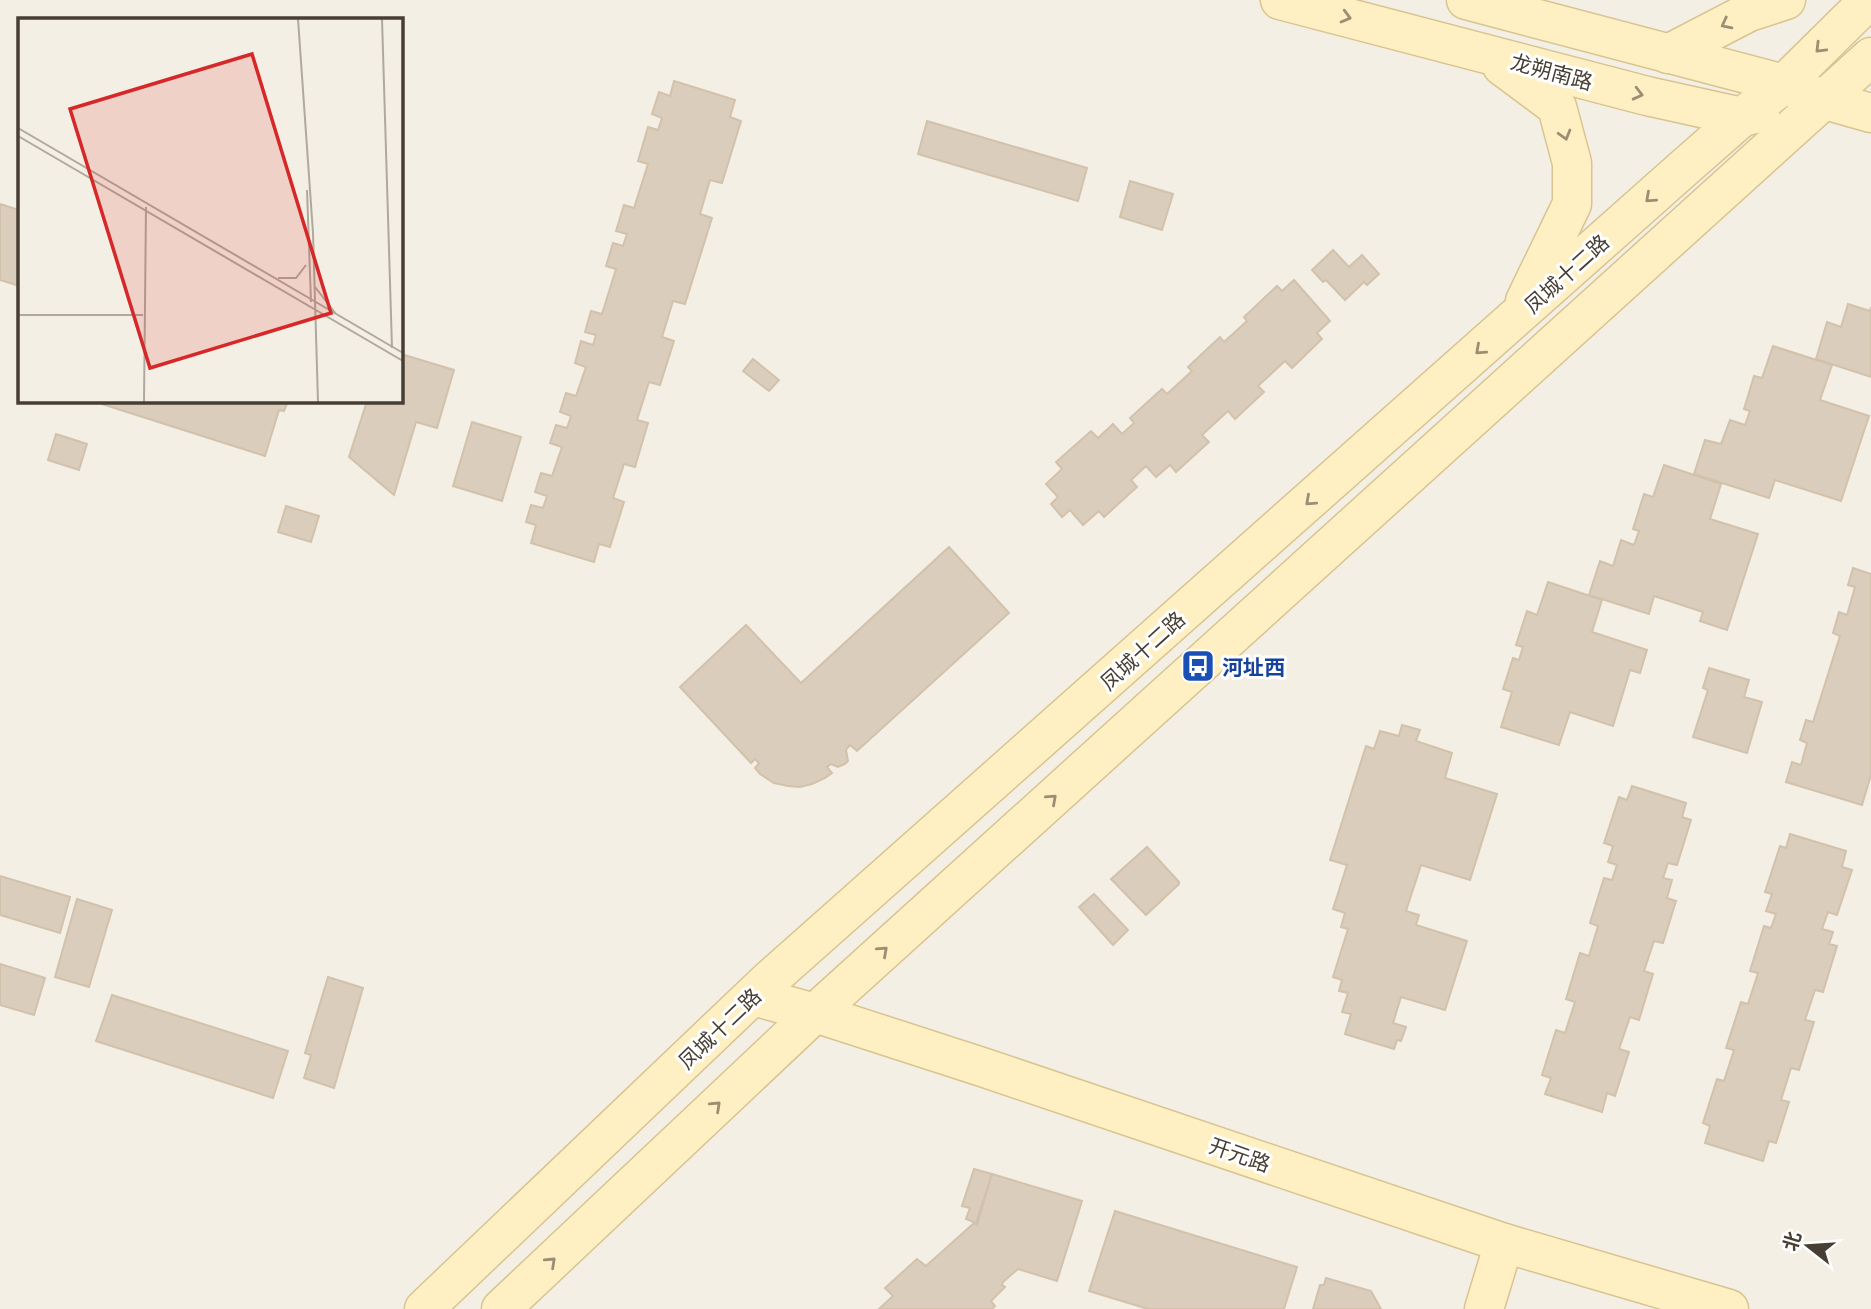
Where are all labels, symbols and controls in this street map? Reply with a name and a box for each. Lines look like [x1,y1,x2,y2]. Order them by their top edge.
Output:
one-way arrow [1340,9,1352,23]
one-way arrow [1721,16,1733,29]
inset map [18,18,402,402]
one-way arrow [1816,40,1829,53]
street label: 龙朔南路 [1508,48,1596,94]
one-way arrow [1632,86,1644,100]
one-way arrow [1556,129,1571,141]
one-way arrow [1645,190,1658,203]
street label: 凤城十二路 [1519,229,1613,317]
one-way arrow [1475,342,1488,354]
one-way arrow [1305,493,1318,505]
street label: 凤城十二路 [1095,606,1189,694]
bus stop icon: 河址西 [1179,647,1217,685]
place label: 河址西 [1222,654,1285,679]
one-way arrow [1043,795,1056,807]
one-way arrow [875,947,888,960]
street label: 凤城十二路 [673,983,765,1073]
one-way arrow [708,1102,721,1114]
street label: 开元路 [1206,1132,1274,1176]
north arrow [1773,1211,1843,1281]
text: 北 [1777,1228,1805,1253]
one-way arrow [542,1258,555,1271]

